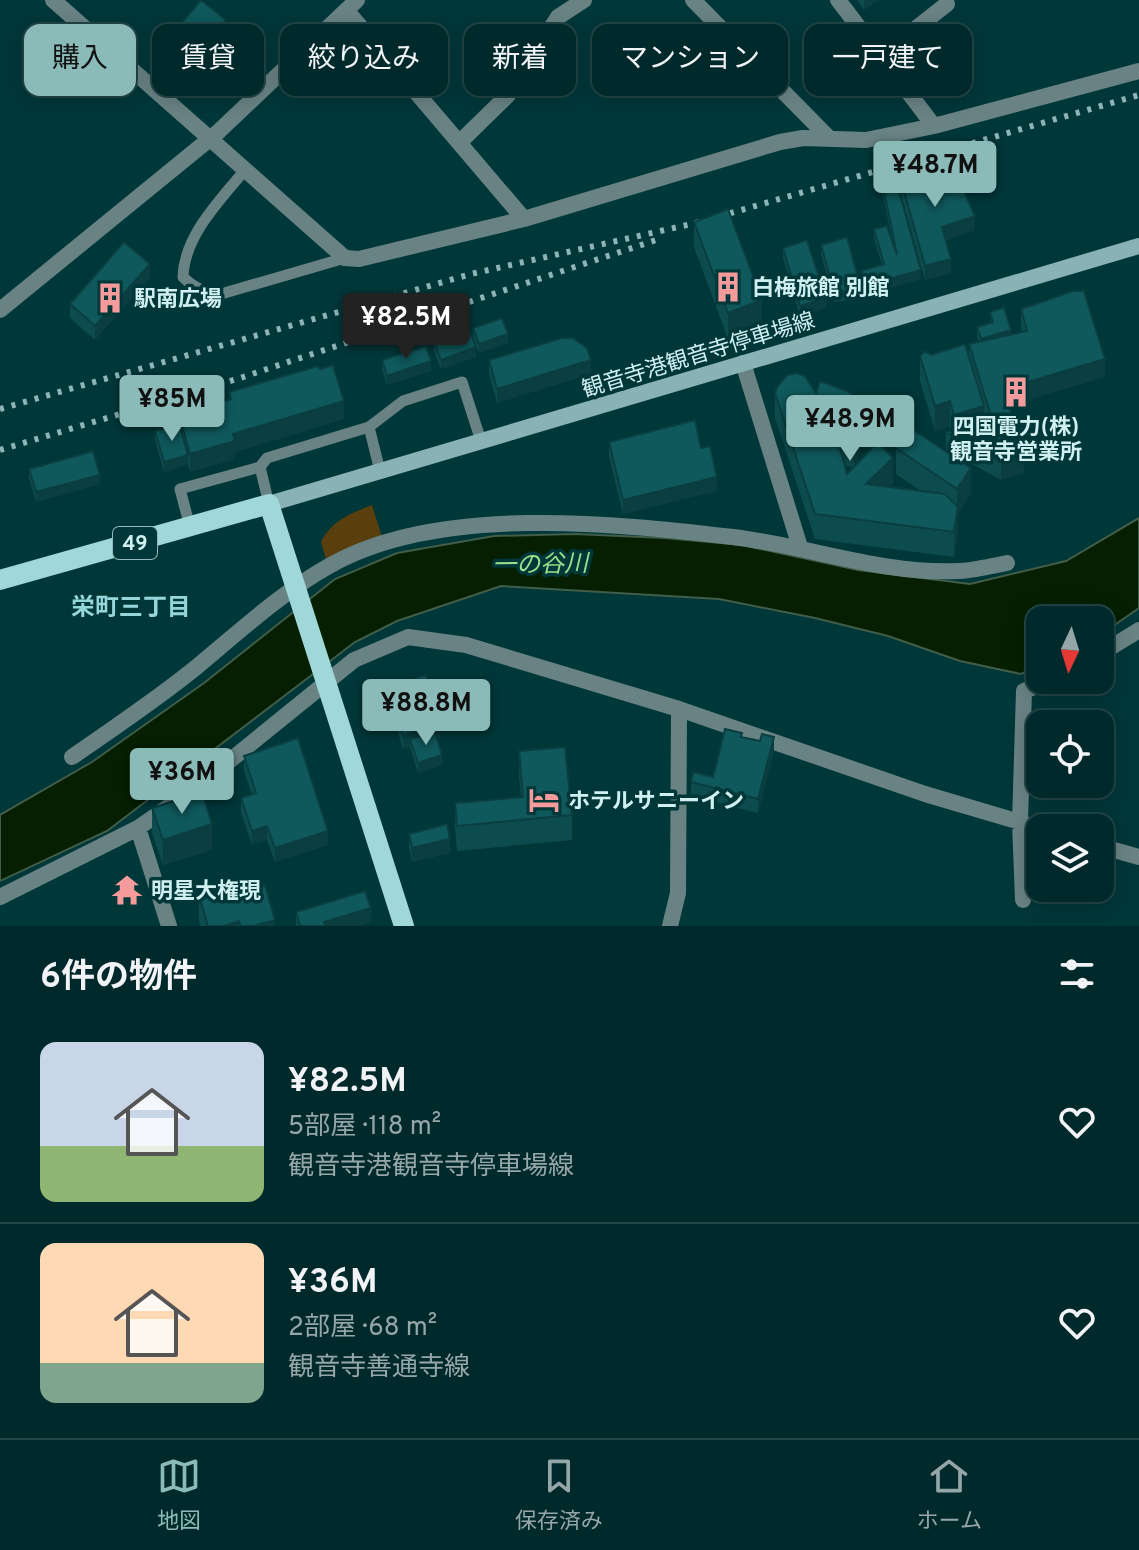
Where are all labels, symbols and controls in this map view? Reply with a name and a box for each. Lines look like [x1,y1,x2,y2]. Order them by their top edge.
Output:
chip: 購入 [24,24,136,96]
chip: 賃貸 [152,24,264,96]
chip: 絞り込み [280,24,448,96]
chip: 新着 [464,24,576,96]
chip: マンション [592,24,788,96]
chip: 一戸建て [804,24,972,96]
pin: ¥48.7M [870,141,1000,209]
text: ¥48.7M [891,150,979,183]
building icon: 白梅旅館 別館 [711,270,745,304]
place label: 白梅旅館 別館 [752,276,890,303]
building icon: 駅南広場 [93,281,127,315]
place label: 駅南広場 [134,287,222,314]
pin: ¥82.5M [341,293,471,361]
text: ¥82.5M [361,302,451,335]
street label: 観音寺港観音寺停車場線 [579,308,818,405]
pin: ¥85M [125,375,219,443]
building icon: 四国電力(株) 観音寺営業所 [999,375,1033,409]
text: ¥85M [137,384,207,417]
pin: ¥48.9M [785,395,915,463]
text: ¥48.9M [804,404,896,437]
place label: 四国電力(株) 観音寺営業所 [950,415,1082,467]
road number: 49 [113,527,157,559]
water label: 一の谷川 [492,550,591,582]
district label: 栄町三丁目 [71,594,191,624]
north arrow [1026,606,1114,694]
map controls [1026,606,1114,902]
pin: ¥88.8M [361,679,491,747]
text: ¥88.8M [380,688,472,721]
button: locate [1026,710,1114,798]
pin: ¥36M [135,748,229,816]
text: ¥36M [148,757,216,790]
hotel icon: ホテルサニーイン [527,783,561,817]
place label: ホテルサニーイン [568,789,744,816]
button: layers [1026,814,1114,902]
temple icon: 明星大権現 [110,873,144,907]
place label: 明星大権現 [151,879,261,906]
icon: filters [1055,952,1099,996]
text: 6件の物件 [40,957,197,1000]
text: ¥82.5M [288,1061,407,1104]
icon: home [104,1074,200,1170]
icon: heart [1055,1100,1099,1144]
text: 5部屋 · 118 m² [288,1111,441,1144]
text: 観音寺港観音寺停車場線 [288,1151,574,1184]
text: ¥36M [288,1262,377,1305]
icon: home [104,1275,200,1371]
icon: heart [1055,1301,1099,1345]
text: 2部屋 · 68 m² [288,1312,437,1345]
text: 観音寺善通寺線 [288,1352,470,1385]
tab: 地図 [157,1454,201,1536]
tab: 保存済み [515,1454,603,1536]
tab: ホーム [917,1454,982,1536]

